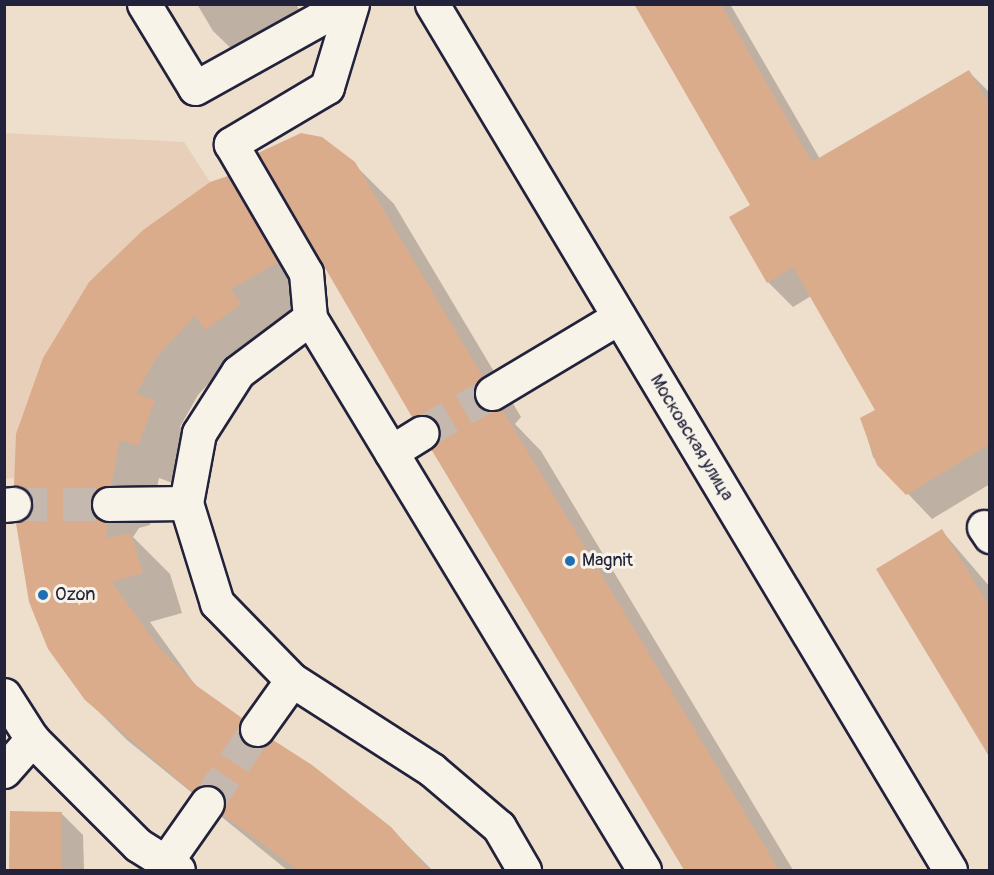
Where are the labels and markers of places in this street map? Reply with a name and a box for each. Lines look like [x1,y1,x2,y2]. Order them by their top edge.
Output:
place label: Magnit [582,550,633,572]
marker: Magnit [563,554,577,568]
place label: Ozon [55,584,95,606]
marker: Ozon [36,588,50,602]

